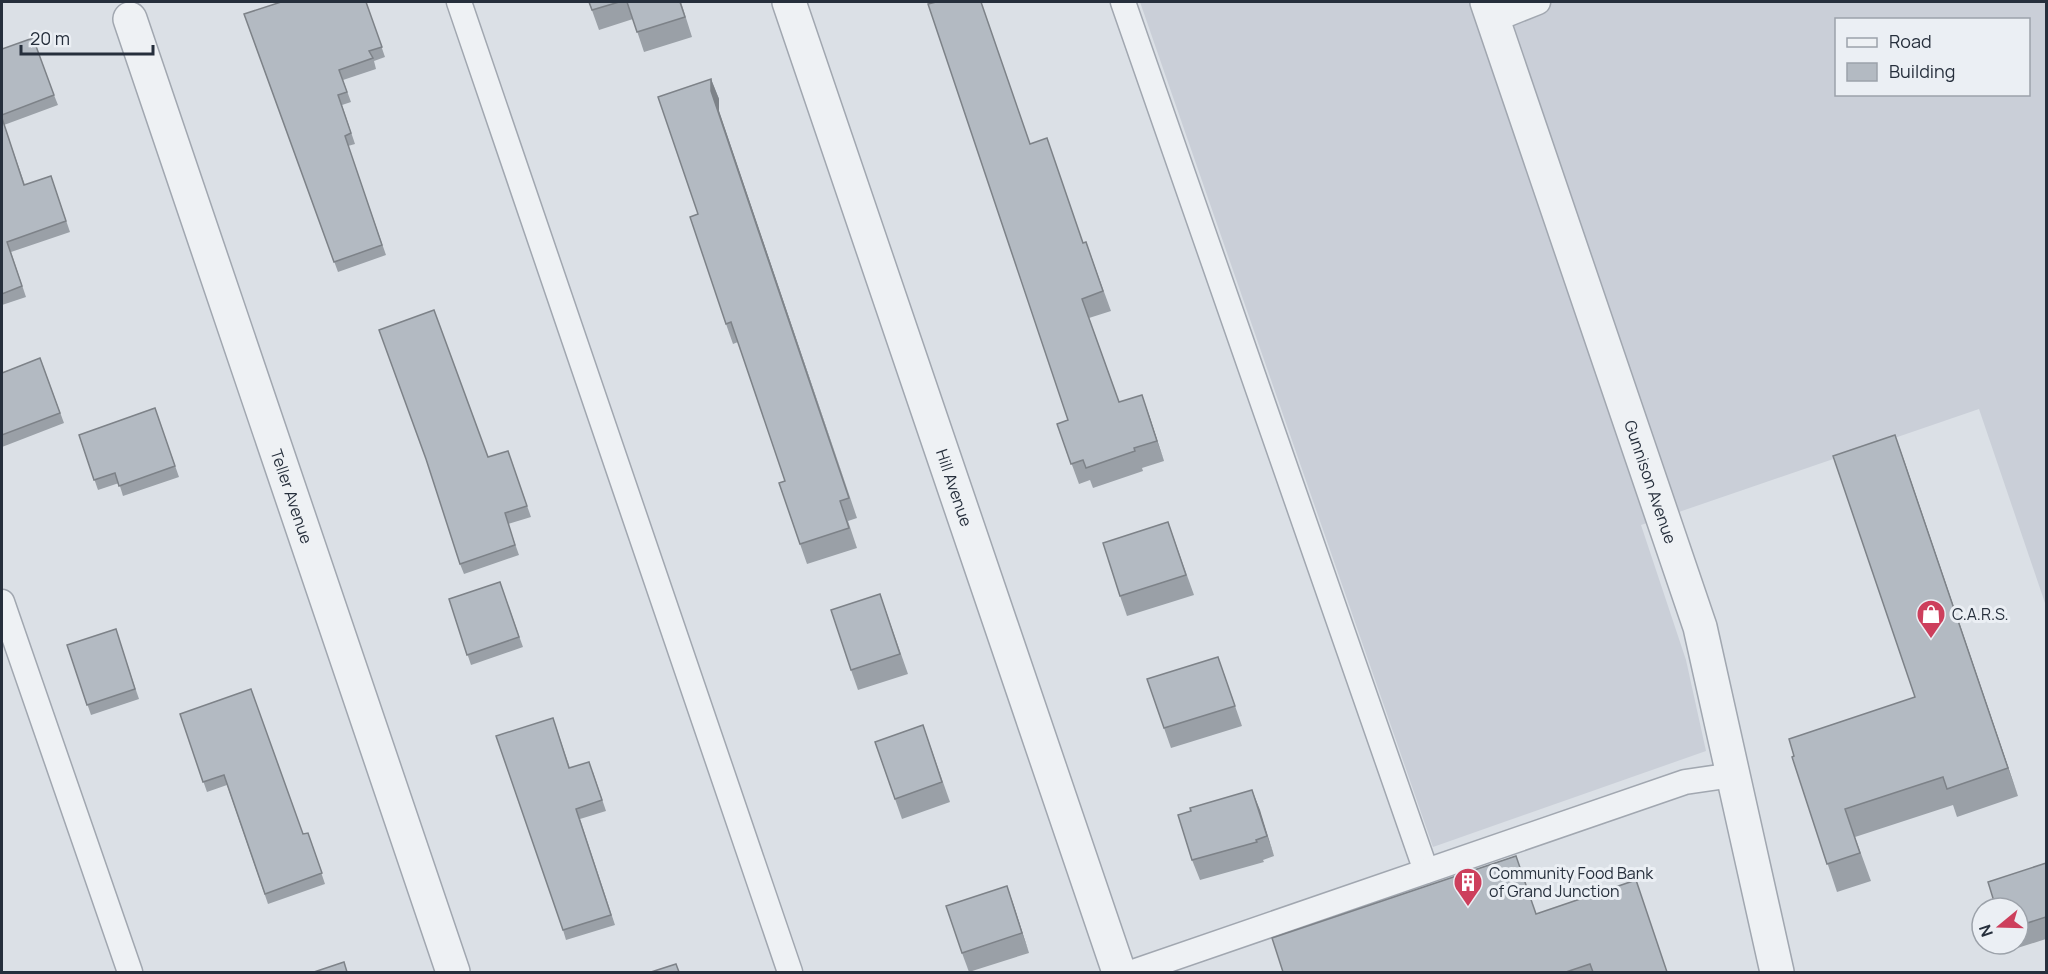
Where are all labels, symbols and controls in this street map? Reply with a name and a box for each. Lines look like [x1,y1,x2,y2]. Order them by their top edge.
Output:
scale bar [21,18,153,56]
legend [1835,18,2030,96]
text: 20 m [30,26,70,50]
text: Road [1889,29,1932,53]
text: Building [1889,59,1955,83]
street label: Gunnison Avenue [1619,417,1682,546]
street label: Teller Avenue [266,446,318,546]
street label: Hill Avenue [931,446,978,529]
shop icon: C.A.R.S. [1915,598,1947,640]
place label: C.A.R.S. [1952,603,2009,625]
place label: Community Food Bank of Grand Junction [1489,862,1654,902]
building icon: Community Food Bank of Grand Junction [1452,866,1484,908]
north arrow [1970,896,2030,956]
text: N [1974,922,1998,940]

